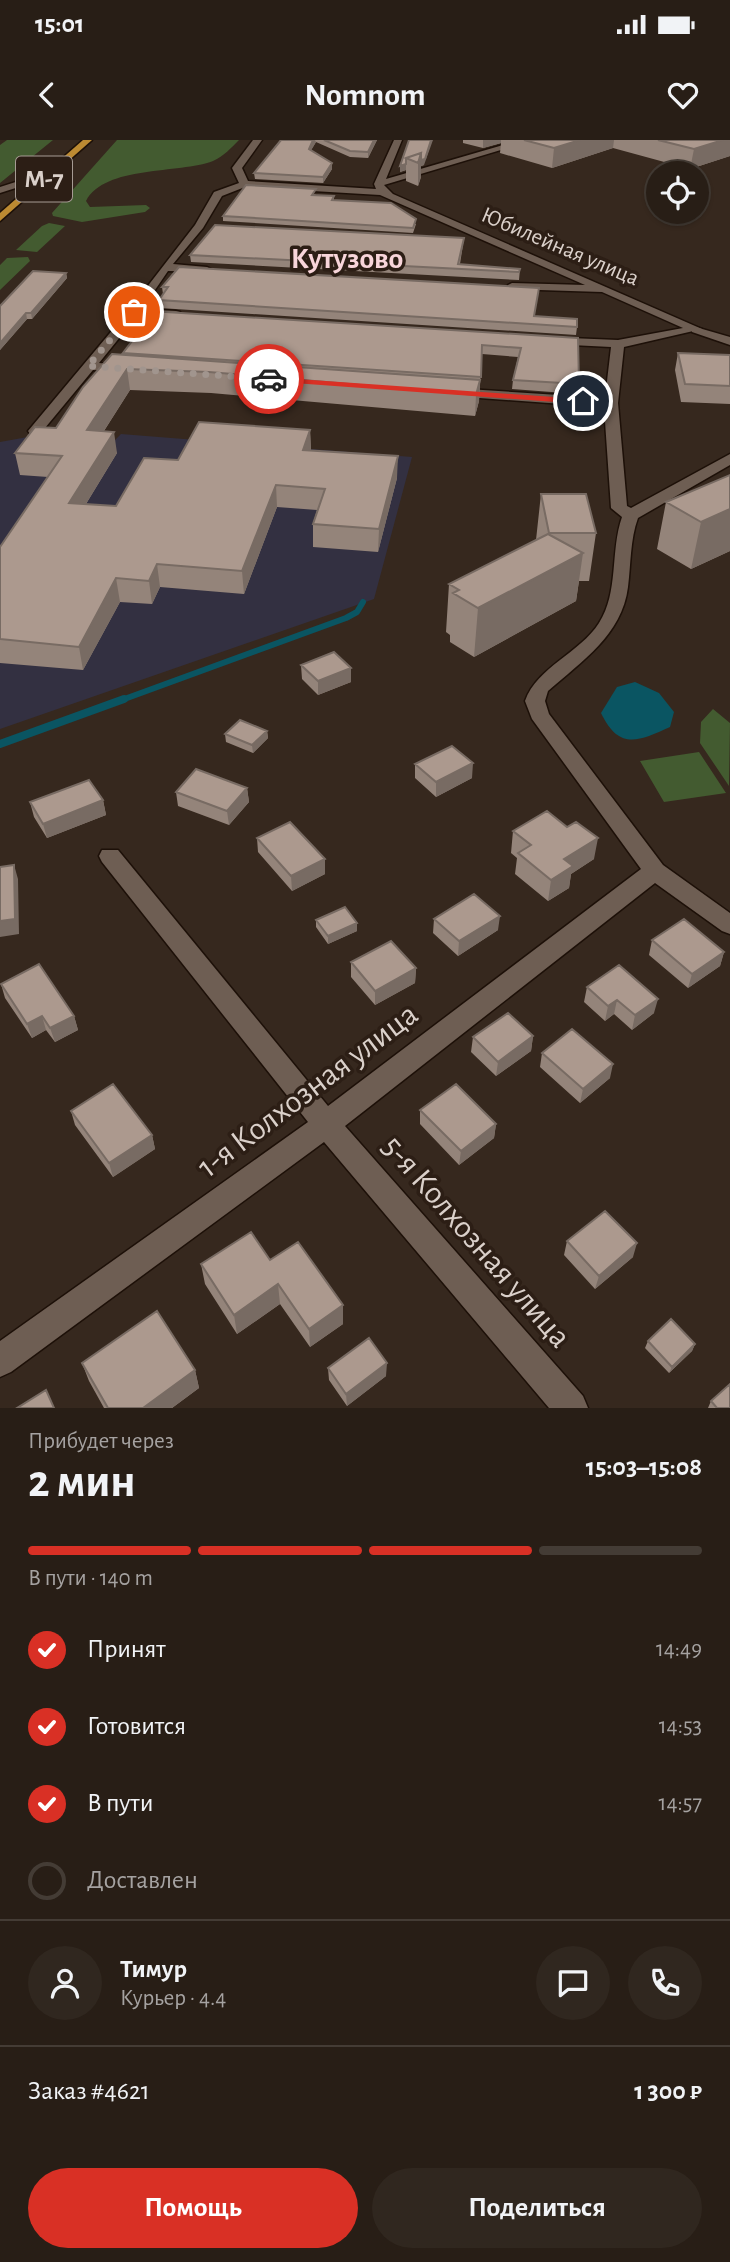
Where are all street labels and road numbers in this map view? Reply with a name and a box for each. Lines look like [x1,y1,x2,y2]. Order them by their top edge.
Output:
road number: М-7 [16,156,72,201]
street label: Юбилейная улица [478,203,642,291]
street label: 1-я Колхозная улица [192,998,424,1184]
street label: 5-я Колхозная улица [375,1130,577,1354]

